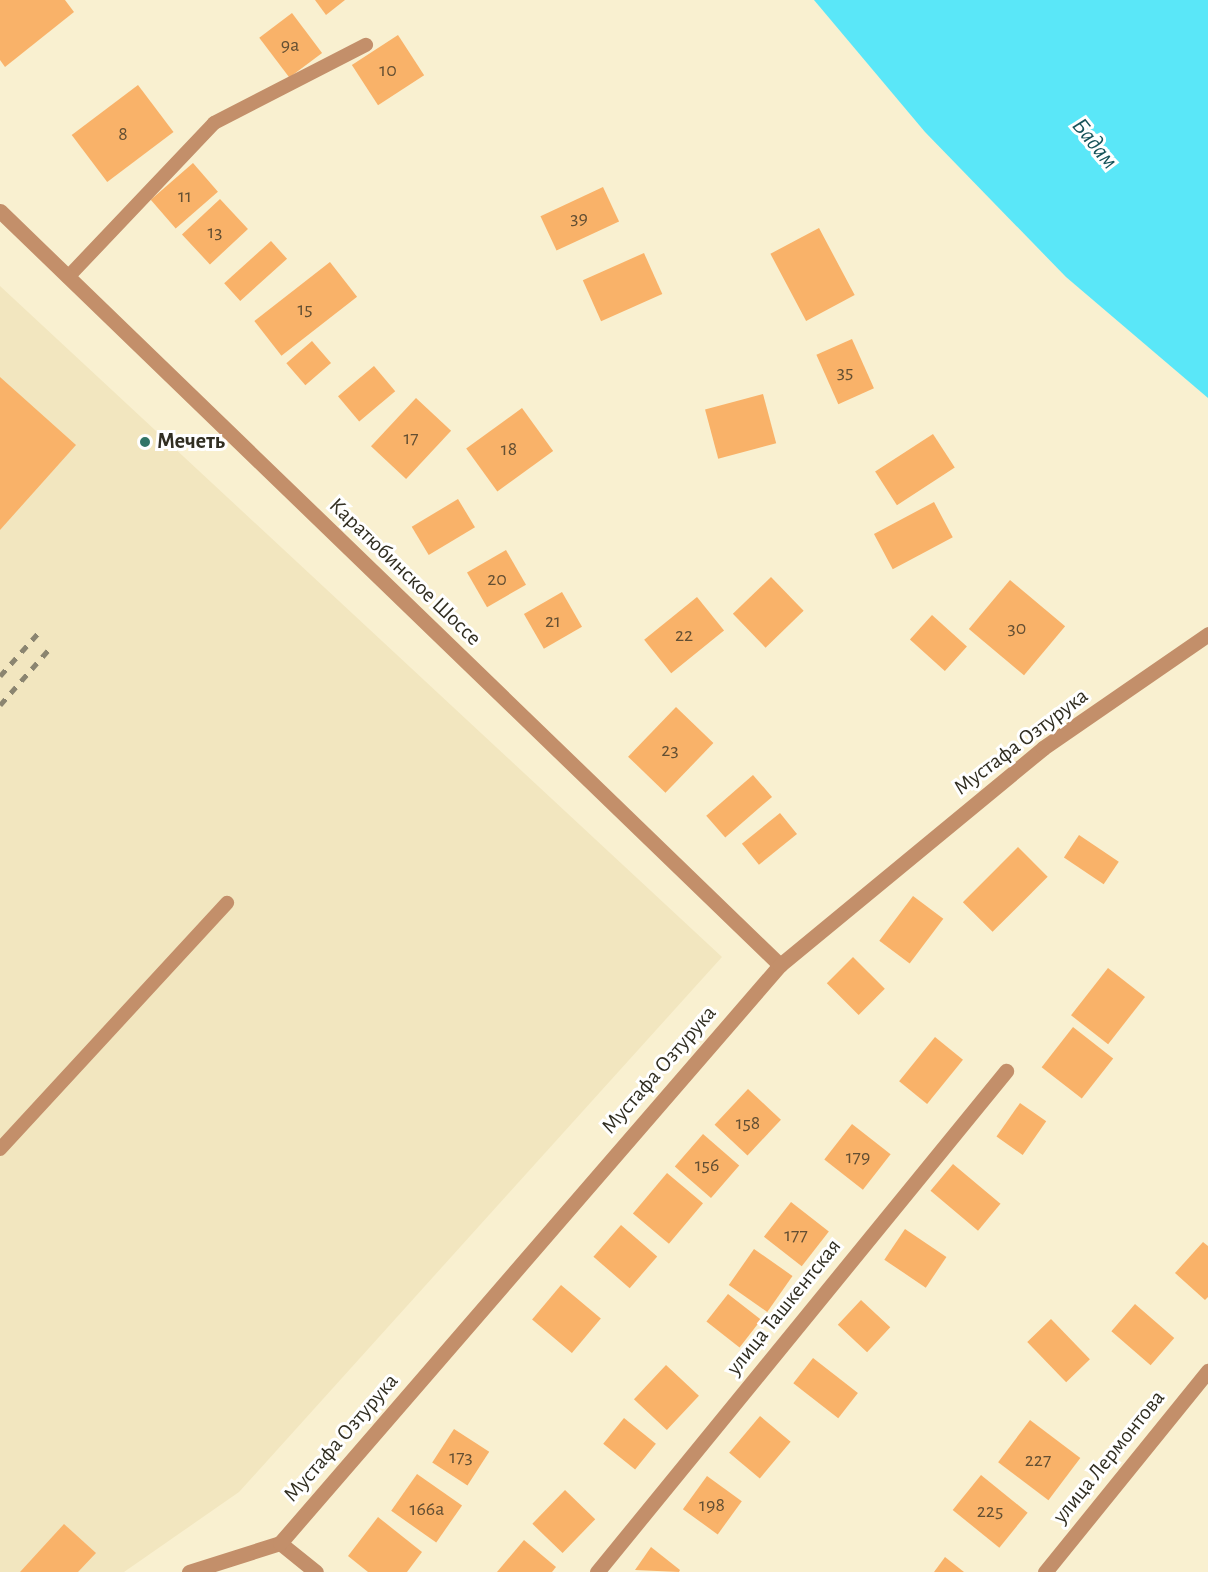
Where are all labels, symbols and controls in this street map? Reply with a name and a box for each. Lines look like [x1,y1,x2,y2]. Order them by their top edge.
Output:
house number: 9а [281,33,299,57]
house number: 10 [379,58,397,82]
water label: Бадам [1065,113,1123,175]
house number: 8 [118,122,128,146]
house number: 11 [178,184,192,208]
house number: 39 [570,206,588,230]
house number: 13 [207,220,223,244]
house number: 15 [297,297,313,321]
house number: 35 [837,360,853,384]
house number: 17 [403,426,419,450]
place label: Мечеть [157,429,225,455]
marker: Мечеть [138,435,152,449]
house number: 18 [501,437,517,461]
street label: Каратюбинское Шоссе [323,492,487,652]
house number: 20 [487,567,507,591]
house number: 21 [545,609,561,633]
house number: 30 [1008,616,1026,640]
house number: 22 [675,623,693,647]
street label: Мустафа Озтурука [949,683,1093,801]
house number: 23 [661,738,679,762]
street label: Мустафа Озтурука [596,1000,722,1140]
house number: 158 [736,1111,760,1135]
house number: 179 [846,1145,870,1169]
house number: 156 [695,1153,719,1177]
house number: 177 [784,1223,808,1247]
street label: улица Ташкентская [721,1234,847,1380]
street label: Мустафа Озтурука [278,1368,404,1508]
street label: улица Лермонтова [1047,1385,1171,1529]
house number: 173 [449,1445,473,1469]
house number: 227 [1025,1448,1051,1472]
house number: 198 [699,1493,725,1517]
house number: 166а [410,1497,444,1521]
house number: 225 [977,1499,1003,1523]

